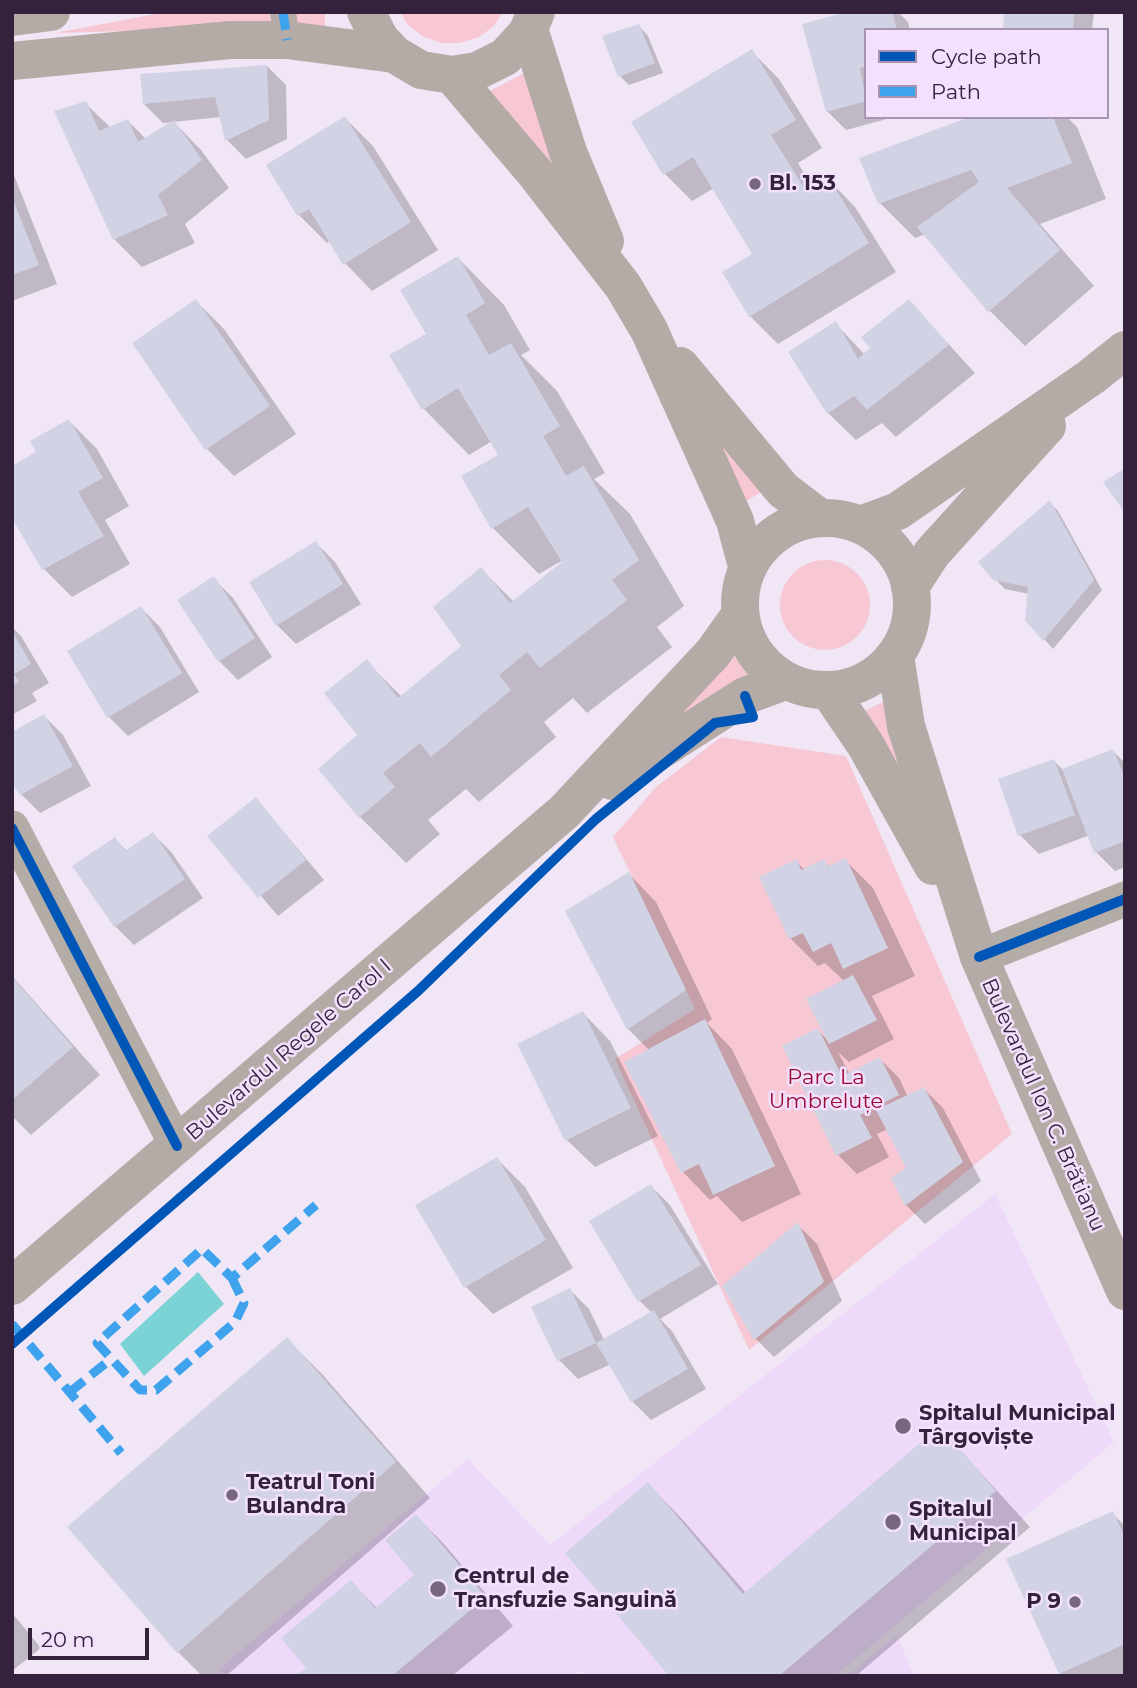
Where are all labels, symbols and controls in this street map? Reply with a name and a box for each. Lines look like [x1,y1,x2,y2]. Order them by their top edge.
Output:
legend [864,28,1109,119]
text: Cycle path [931,44,1042,69]
text: Path [931,79,981,104]
place label: Bl. 153 [769,171,836,197]
marker: Bl. 153 [747,176,763,192]
street label: Bulevardul Regele Carol I [181,954,397,1146]
street label: Bulevardul Ion C. Brătianu [976,975,1110,1235]
park label: Parc La Umbreluțe [769,1065,883,1115]
place label: Spitalul Municipal Târgoviște [919,1401,1115,1451]
marker: Spitalul Municipal Târgoviște [893,1416,913,1436]
place label: Teatrul Toni Bulandra [246,1470,375,1520]
marker: Teatrul Toni Bulandra [224,1487,240,1503]
place label: Spitalul Municipal [909,1497,1017,1547]
marker: Spitalul Municipal [883,1512,903,1532]
place label: Centrul de Transfuzie Sanguină [454,1564,677,1614]
marker: Centrul de Transfuzie Sanguină [428,1579,448,1599]
place label: P 9 [1026,1589,1061,1615]
marker: P 9 [1067,1594,1083,1610]
scale bar [32,1614,152,1658]
text: 20 m [41,1627,95,1652]

